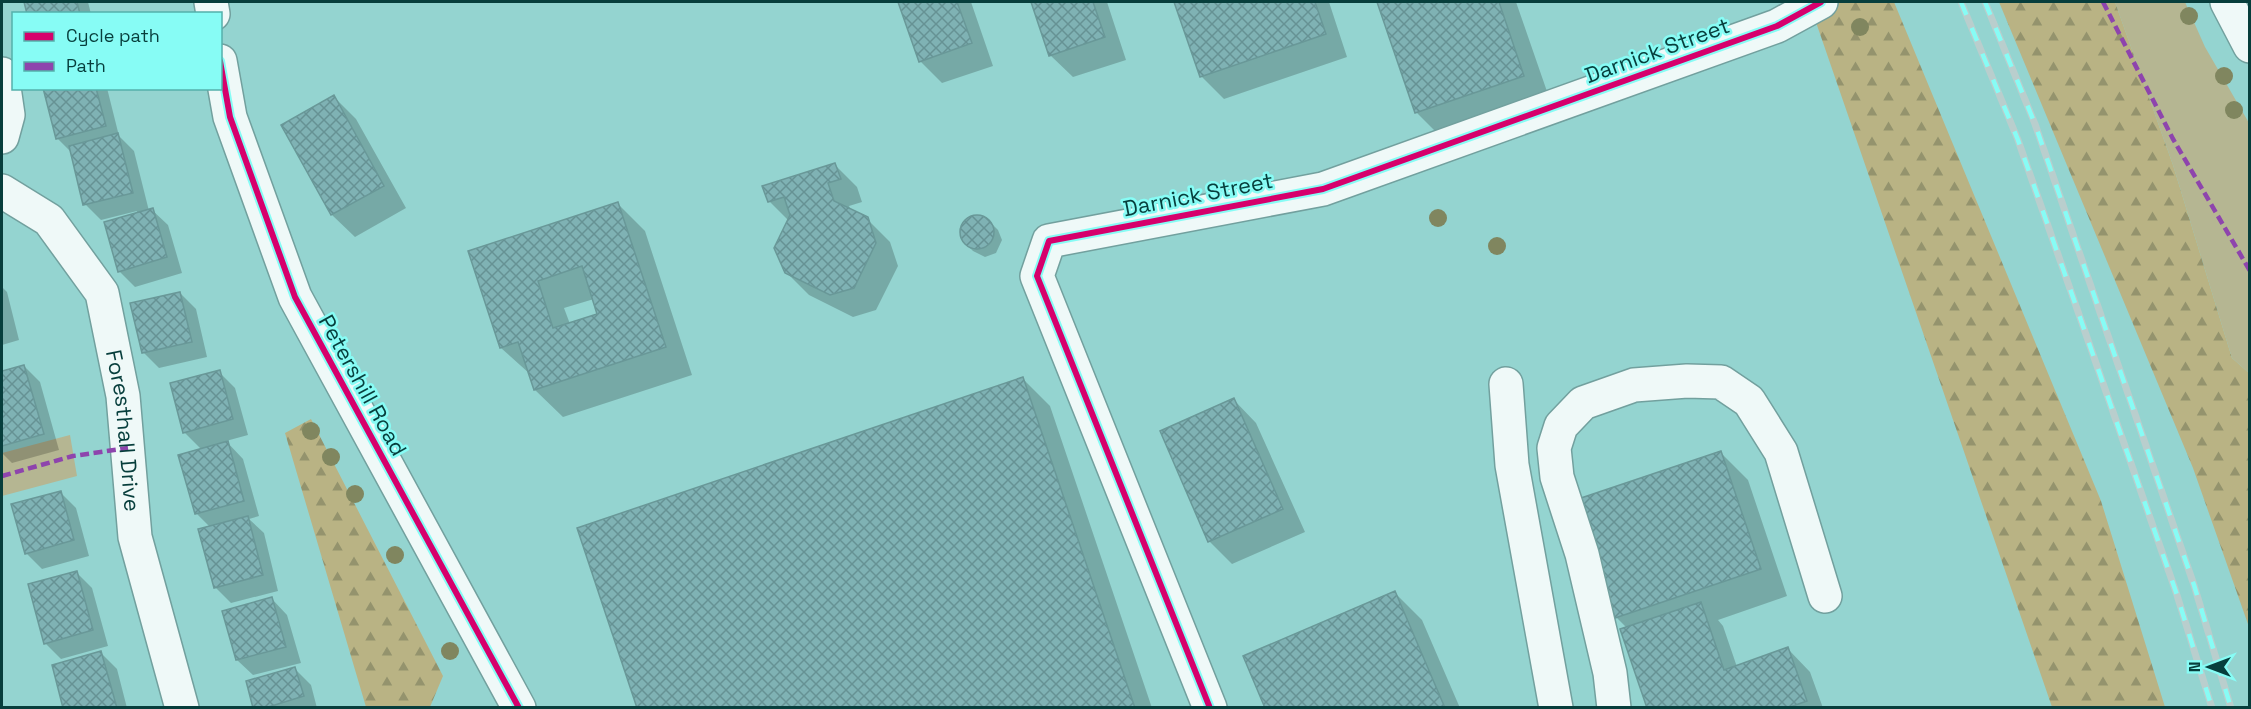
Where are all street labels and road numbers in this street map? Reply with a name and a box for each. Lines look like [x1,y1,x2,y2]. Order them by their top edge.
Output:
street label: Darnick Street [1581,11,1733,89]
street label: Darnick Street [1121,166,1275,222]
street label: Petershill Road [313,309,413,461]
street label: Foresthall Drive [100,347,147,513]

